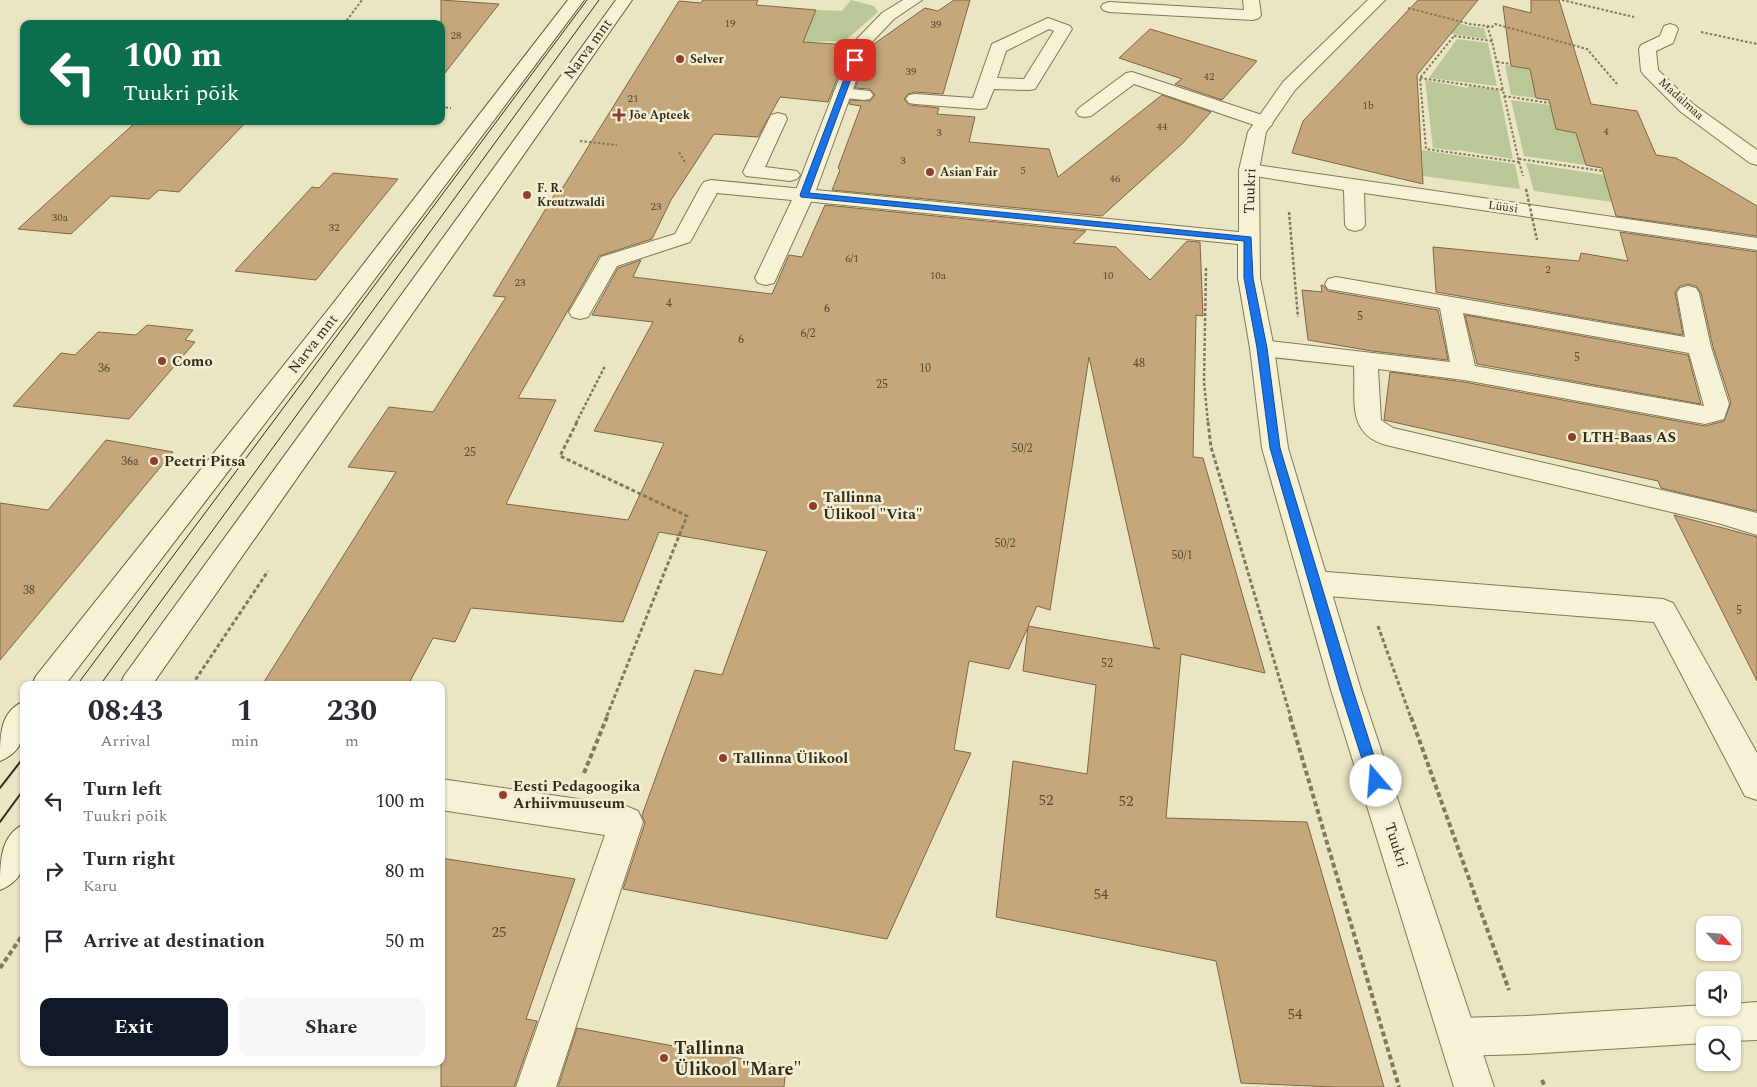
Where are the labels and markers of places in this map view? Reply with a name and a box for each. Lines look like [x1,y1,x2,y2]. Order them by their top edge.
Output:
pin [834,39,876,81]
place label: Selver [690,50,725,69]
marker: Selver [674,53,686,65]
place label: Jõe Apteek [629,106,691,125]
marker: Jõe Apteek [613,109,625,121]
place label: Asian Fair [940,163,999,182]
marker: Asian Fair [924,166,936,178]
place label: F. R. Kreutzwaldi [537,179,605,212]
marker: F. R. Kreutzwaldi [521,189,533,201]
place label: Como [172,350,213,373]
marker: Como [156,355,168,367]
place label: LTH-Baas AS [1582,426,1676,449]
marker: LTH-Baas AS [1566,431,1578,443]
place label: Peetri Pitsa [164,450,246,473]
marker: Peetri Pitsa [148,455,160,467]
place label: Tallinna Ülikool "Vita" [823,486,923,526]
marker: Tallinna Ülikool "Vita" [807,500,819,512]
place label: Tallinna Ülikool [733,747,848,770]
marker: Tallinna Ülikool [717,752,729,764]
place label: Eesti Pedagoogika Arhiivmuuseum [513,775,641,815]
marker: Eesti Pedagoogika Arhiivmuuseum [497,789,509,801]
place label: Tallinna Ülikool "Mare" [674,1035,802,1083]
marker: Tallinna Ülikool "Mare" [658,1052,670,1064]

